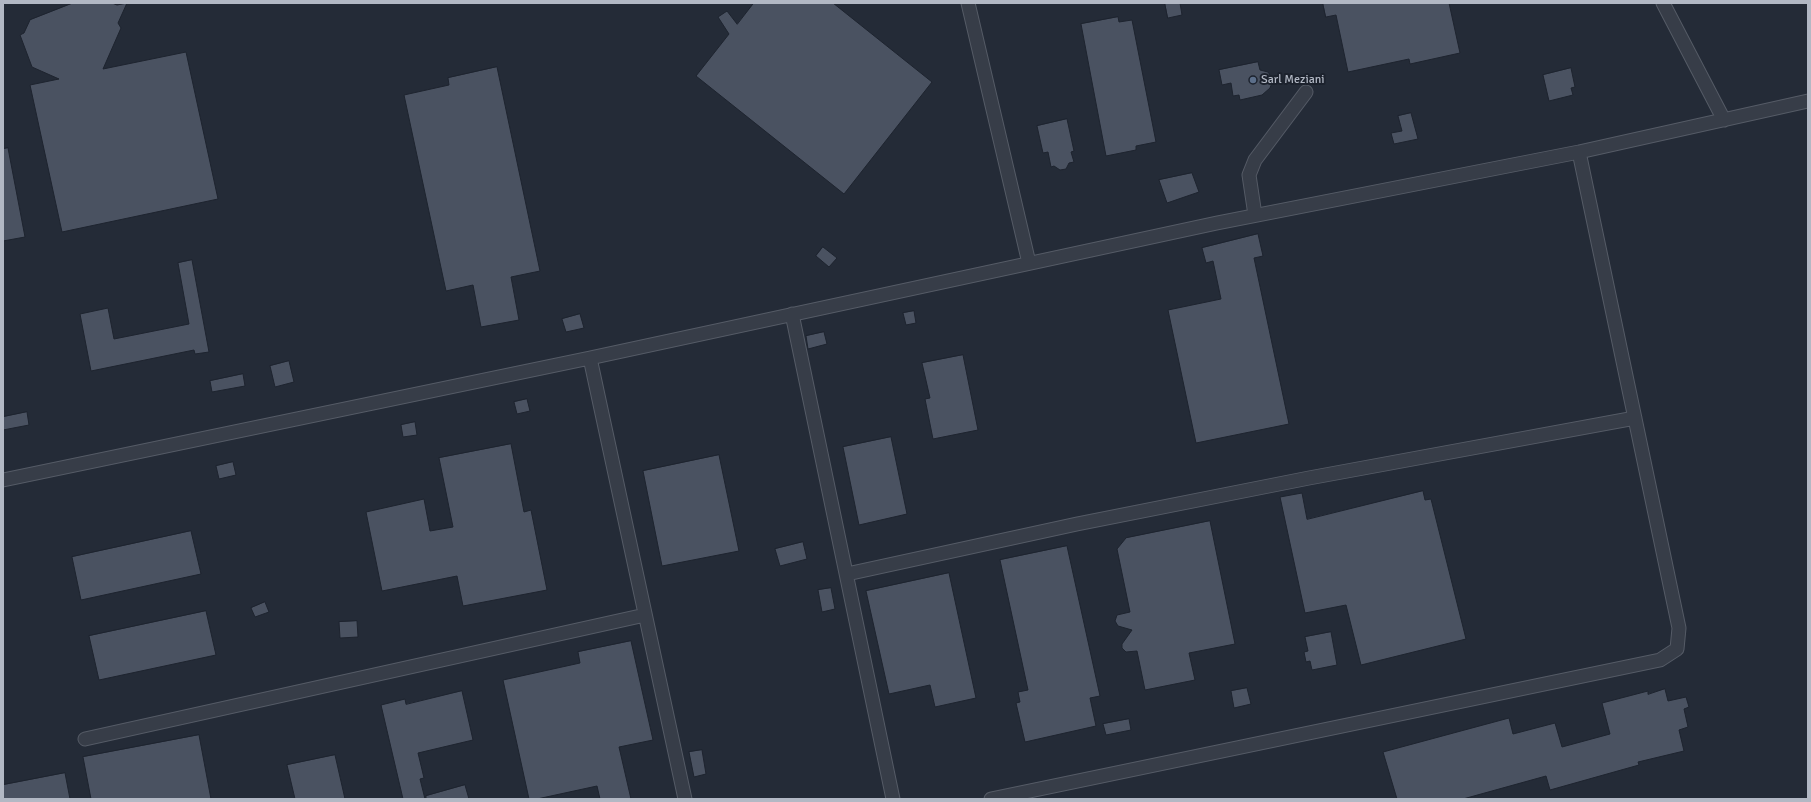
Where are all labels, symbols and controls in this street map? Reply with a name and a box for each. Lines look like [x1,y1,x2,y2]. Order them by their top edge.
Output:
place label: Sarl Meziani [1261,73,1325,87]
marker: Sarl Meziani [1248,75,1258,85]

